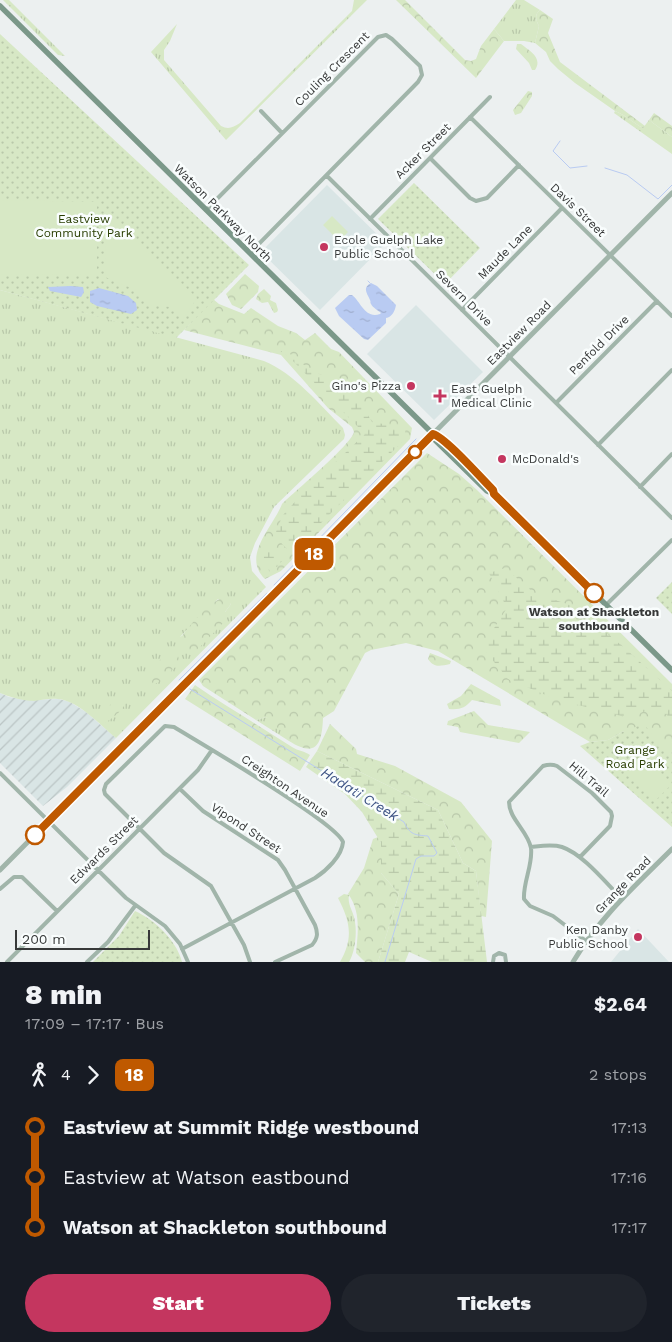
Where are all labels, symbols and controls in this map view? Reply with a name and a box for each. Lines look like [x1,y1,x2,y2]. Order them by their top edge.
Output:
street label: Couling Crescent [292,29,372,109]
street label: Acker Street [392,120,454,182]
street label: Watson Parkway North [171,161,275,265]
street label: Davis Street [548,180,608,240]
park label: Eastview Community Park [35,212,133,240]
street label: Maude Lane [475,222,535,282]
place label: Ecole Guelph Lake Public School [334,233,443,261]
marker: Ecole Guelph Lake Public School [318,241,330,253]
street label: Severn Drive [433,267,495,329]
street label: Eastview Road [484,298,554,368]
street label: Penfold Drive [566,312,632,378]
place label: Gino's Pizza [332,379,401,393]
marker: Gino's Pizza [405,380,417,392]
place label: East Guelph Medical Clinic [451,382,532,410]
marker: East Guelph Medical Clinic [433,389,447,403]
unlabelled marker [408,445,422,459]
place label: McDonald's [512,452,579,466]
marker: McDonald's [496,453,508,465]
line badge: 18 [292,538,336,570]
text: 18 [304,543,324,564]
marker: Watson at Shackleton southbound [584,583,604,603]
place label: Watson at Shackleton southbound [529,605,659,633]
park label: Grange Road Park [605,743,665,771]
street label: Creighton Avenue [239,752,331,821]
street label: Hill Trail [566,758,612,800]
water label: Hadati Creek [318,764,402,824]
street label: Vipond Street [208,800,284,856]
street label: Edwards Street [67,813,141,887]
unlabelled marker [25,825,45,845]
street label: Grange Road [592,853,654,917]
place label: Ken Danby Public School [548,923,629,951]
scale bar [15,927,150,950]
text: 200 m [22,931,66,947]
marker: Ken Danby Public School [632,931,644,943]
text: 8 min [25,978,102,1011]
text: $2.64 [594,993,647,1016]
text: 17:09 – 17:17 · Bus [25,1014,164,1033]
icon: walk [25,1061,53,1089]
icon: forward [79,1061,107,1089]
text: 18 [125,1064,144,1085]
text: 4 [61,1065,71,1084]
text: 2 stops [589,1065,647,1084]
text: Eastview at Summit Ridge westbound [63,1116,419,1139]
text: 17:13 [611,1118,647,1137]
text: Eastview at Watson eastbound [63,1166,350,1189]
text: 17:16 [611,1168,647,1187]
text: Watson at Shackleton southbound [63,1216,387,1239]
text: 17:17 [612,1218,647,1237]
button: Start [25,1274,331,1332]
button: Tickets [341,1274,647,1332]

